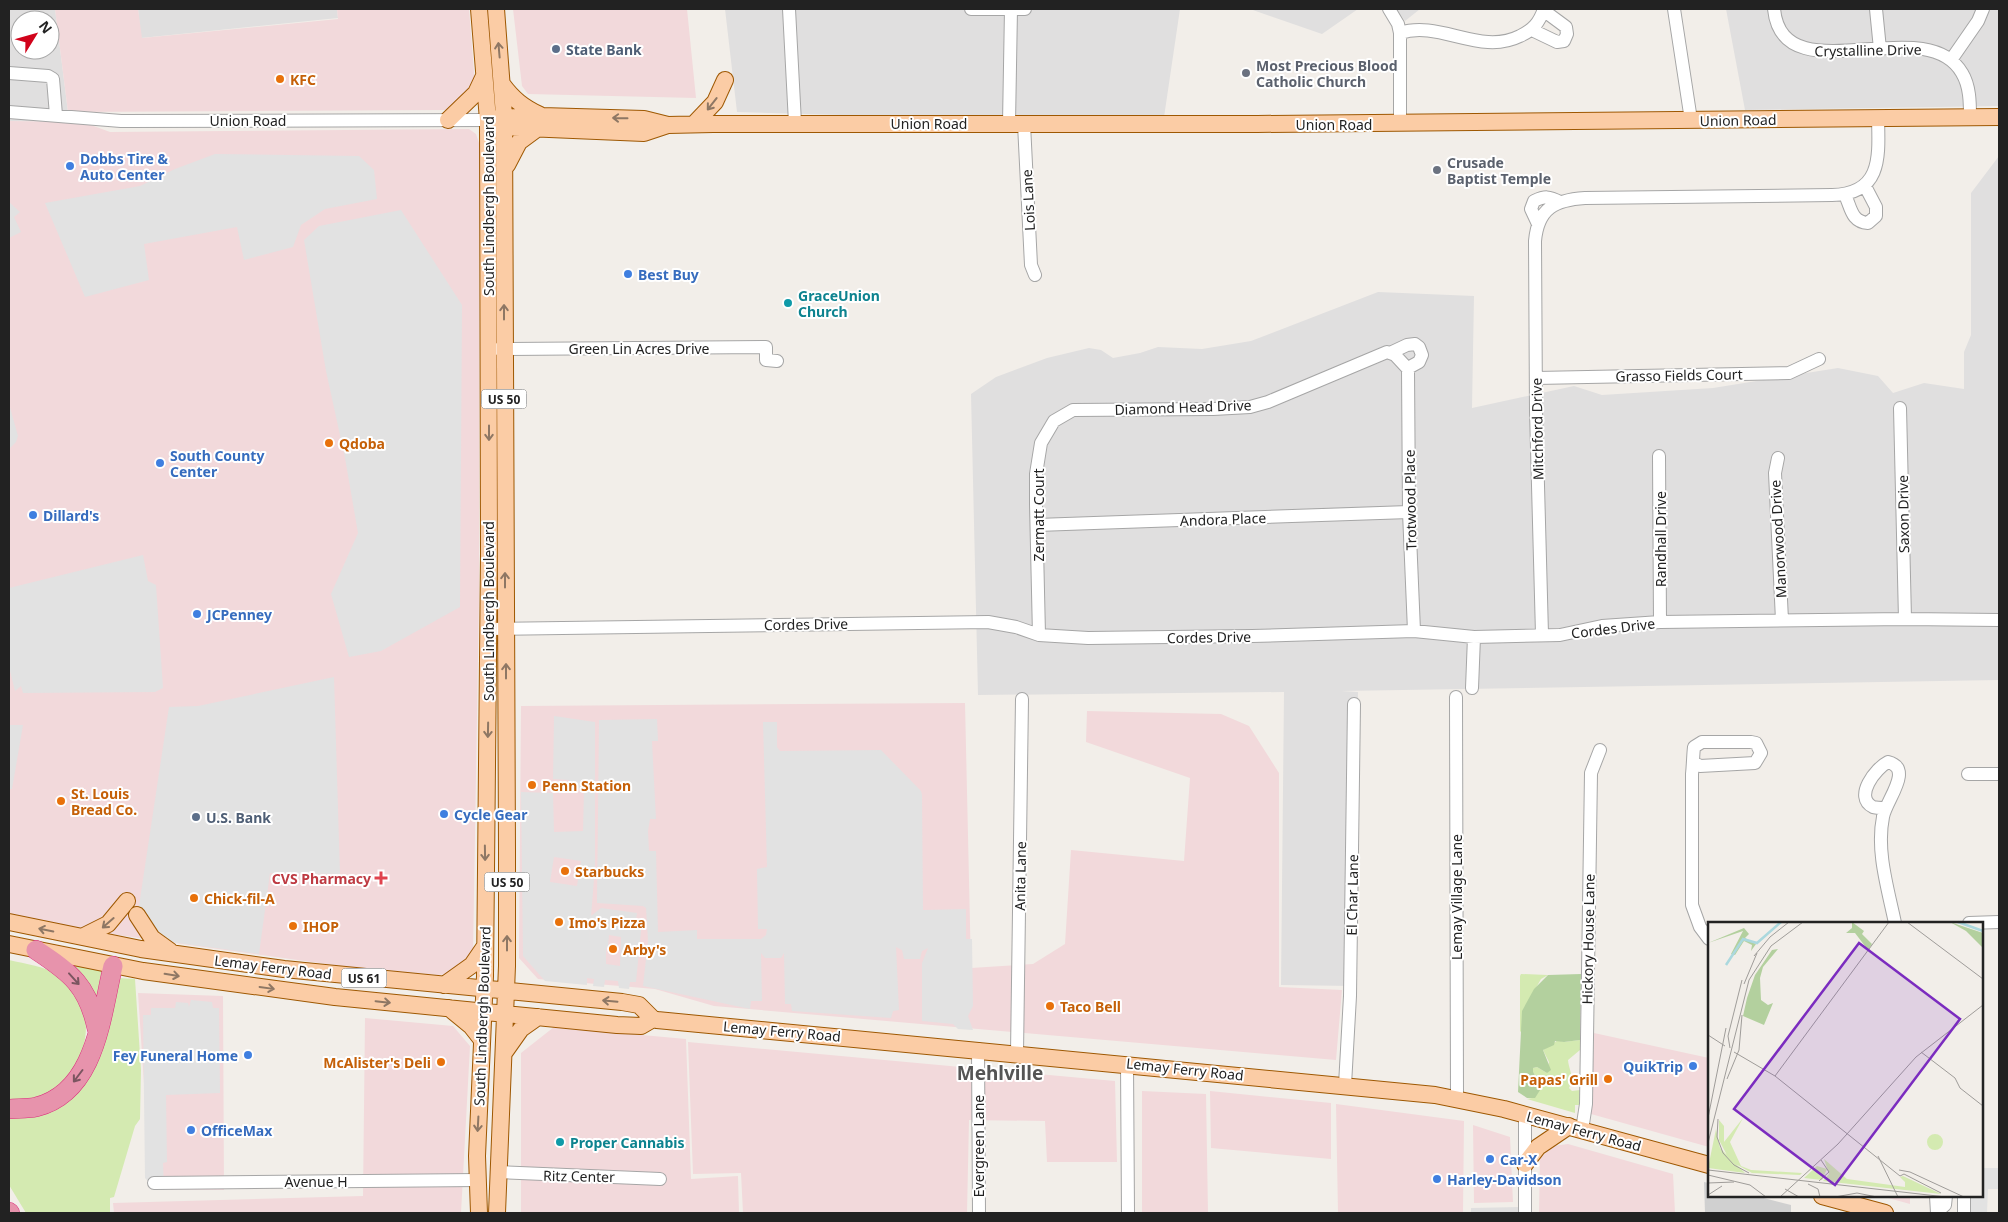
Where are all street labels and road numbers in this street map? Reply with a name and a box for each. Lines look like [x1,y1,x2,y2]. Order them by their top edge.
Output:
street label: Crystalline Drive [1814,40,1922,60]
street label: Union Road [1699,110,1777,130]
street label: Union Road [210,111,286,130]
street label: Union Road [891,114,967,133]
street label: Union Road [1296,115,1372,134]
street label: South Lindbergh Boulevard [479,116,498,296]
street label: Lois Lane [1017,169,1039,231]
street label: Green Lin Acres Drive [568,339,710,358]
street label: Grasso Fields Court [1615,364,1743,386]
street label: Mitchford Drive [1527,378,1547,480]
road number: US 50 [482,389,526,408]
street label: Diamond Head Drive [1114,395,1252,419]
street label: Trotwood Place [1400,449,1420,551]
street label: Zermatt Court [1029,468,1048,562]
street label: Saxon Drive [1893,475,1913,553]
street label: Manorwood Drive [1765,479,1791,599]
street label: Randhall Drive [1651,491,1670,587]
street label: Andora Place [1180,508,1267,530]
street label: South Lindbergh Boulevard [479,521,498,701]
street label: Cordes Drive [1570,613,1656,643]
street label: Cordes Drive [764,614,848,634]
street label: Cordes Drive [1167,627,1251,647]
street label: Lemay Village Lane [1447,834,1466,960]
street label: Anita Lane [1010,841,1030,911]
street label: El Char Lane [1342,854,1362,936]
road number: US 50 [484,872,530,892]
street label: Hickory House Lane [1577,873,1599,1005]
street label: South Lindbergh Boulevard [469,926,495,1106]
street label: Lemay Ferry Road [213,950,333,984]
road number: US 61 [342,968,386,988]
street label: Lemay Ferry Road [722,1016,842,1046]
street label: Lemay Ferry Road [1125,1053,1245,1085]
street label: Evergreen Lane [969,1095,988,1197]
street label: Lemay Ferry Road [1524,1107,1644,1155]
street label: Ritz Center [543,1166,615,1186]
street label: Avenue H [284,1172,348,1191]

